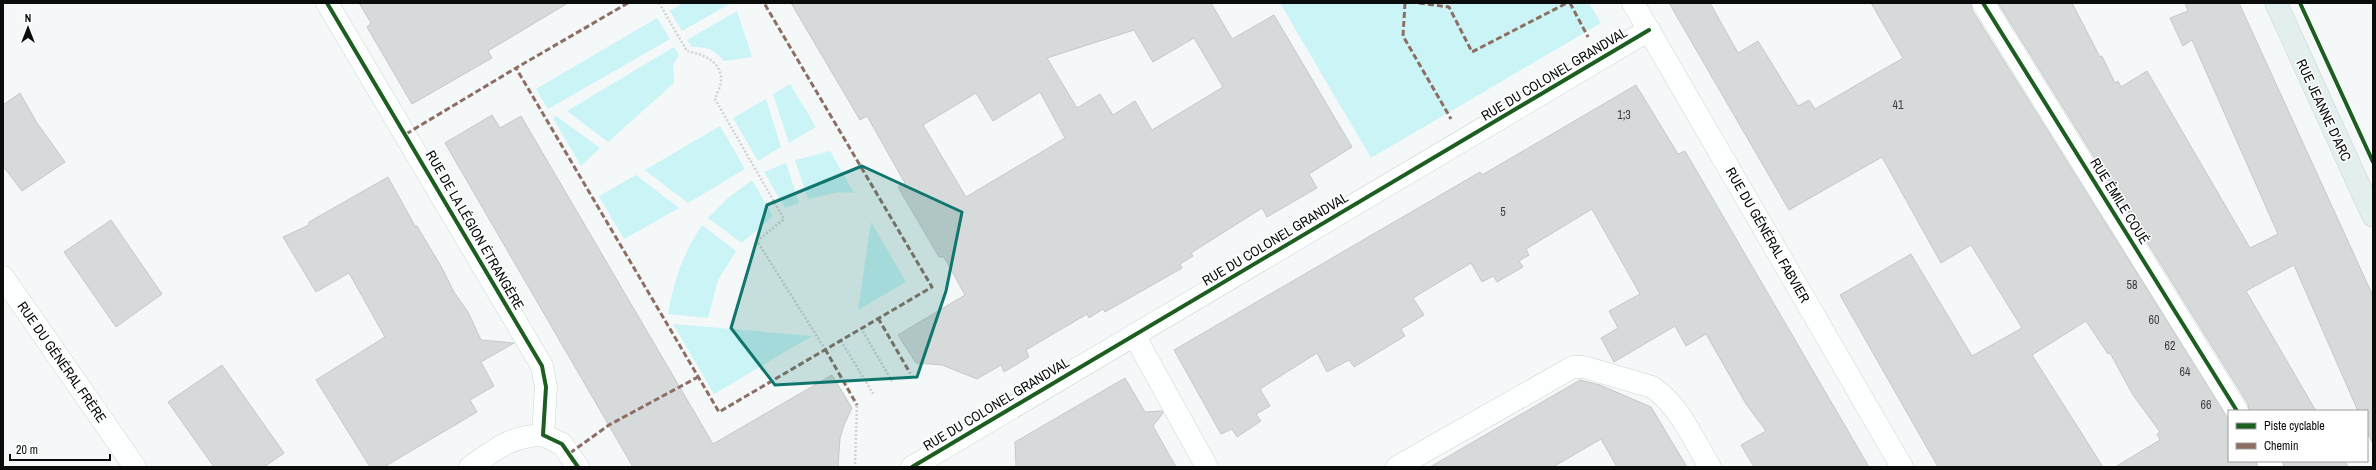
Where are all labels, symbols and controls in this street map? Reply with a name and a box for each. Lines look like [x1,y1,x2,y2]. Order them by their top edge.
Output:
north arrow [8,8,48,48]
text: N [25,11,31,25]
street label: RUE DU COLONEL GRANDVAL [1478,23,1631,125]
street label: RUE JEANNE D'ARC [2292,56,2356,164]
house number: 41 [1893,97,1904,113]
house number: 1;3 [1617,107,1631,123]
street label: RUE DE LA LÉGION ÉTRANGÈRE [422,147,528,313]
street label: RUE ÉMILE COUÉ [2086,155,2154,247]
street label: RUE DU GÉNÉRAL FABVIER [1722,164,1814,306]
street label: RUE DU COLONEL GRANDVAL [1199,188,1352,290]
house number: 5 [1500,204,1506,220]
house number: 58 [2127,277,2137,293]
street label: RUE DU GÉNÉRAL FRÈRE [13,298,111,426]
house number: 60 [2149,312,2159,328]
house number: 62 [2165,338,2175,354]
street label: RUE DU COLONEL GRANDVAL [920,353,1073,455]
house number: 64 [2180,364,2191,380]
house number: 66 [2201,397,2211,413]
legend [2228,410,2368,462]
text: Piste cyclable [2264,418,2325,434]
scale bar [10,436,110,462]
text: Chemin [2264,438,2298,454]
text: 20 m [16,442,38,458]

